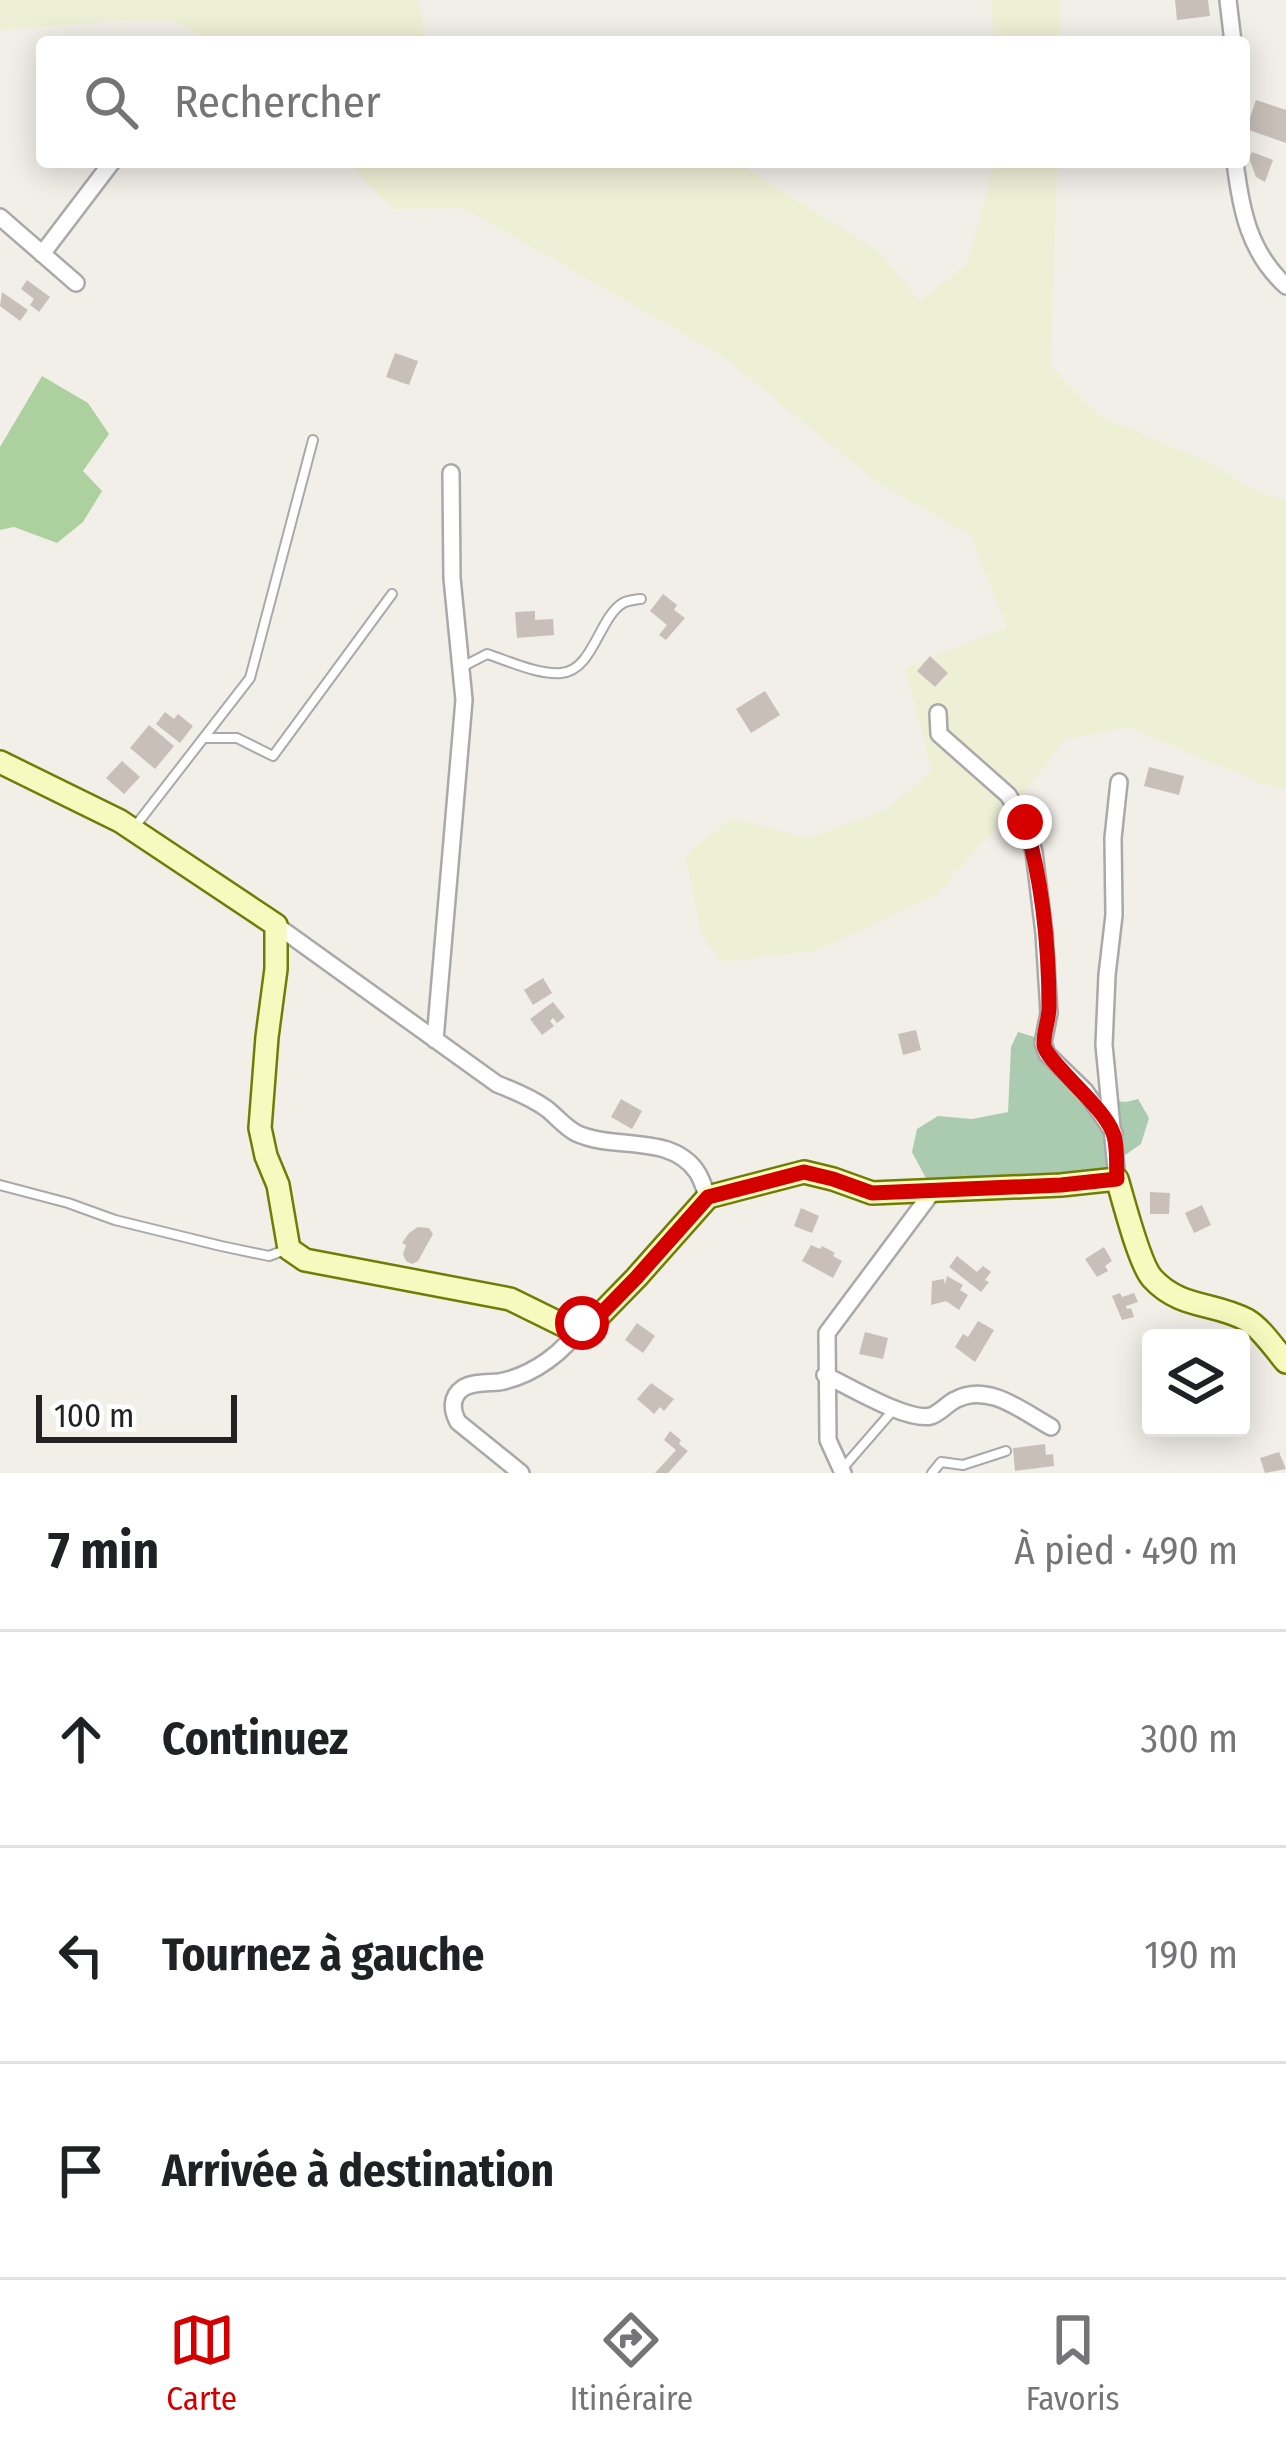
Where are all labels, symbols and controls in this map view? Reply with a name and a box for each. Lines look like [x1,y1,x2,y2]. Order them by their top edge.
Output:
search box [36,36,1250,168]
icon: search [78,69,144,135]
text: Rechercher [174,75,381,129]
route end [998,795,1052,849]
route start [555,1296,609,1350]
map controls [1142,1329,1250,1437]
button: layers [1142,1329,1250,1437]
scale bar [36,1389,237,1442]
text: 100 m [54,1396,134,1436]
text: 7 min [48,1520,159,1582]
text: À pied · 490 m [1014,1528,1238,1574]
icon: ahead [48,1706,114,1772]
text: Continuez [162,1712,348,1766]
text: 300 m [1141,1716,1238,1762]
icon: left [48,1922,114,1988]
text: Tournez à gauche [162,1928,484,1982]
text: 190 m [1144,1932,1238,1978]
icon: arrive [48,2138,114,2204]
text: Arrivée à destination [162,2144,554,2198]
tab: Carte [166,2307,237,2419]
tab: Itinéraire [570,2307,693,2419]
tab: Favoris [1026,2307,1120,2419]

